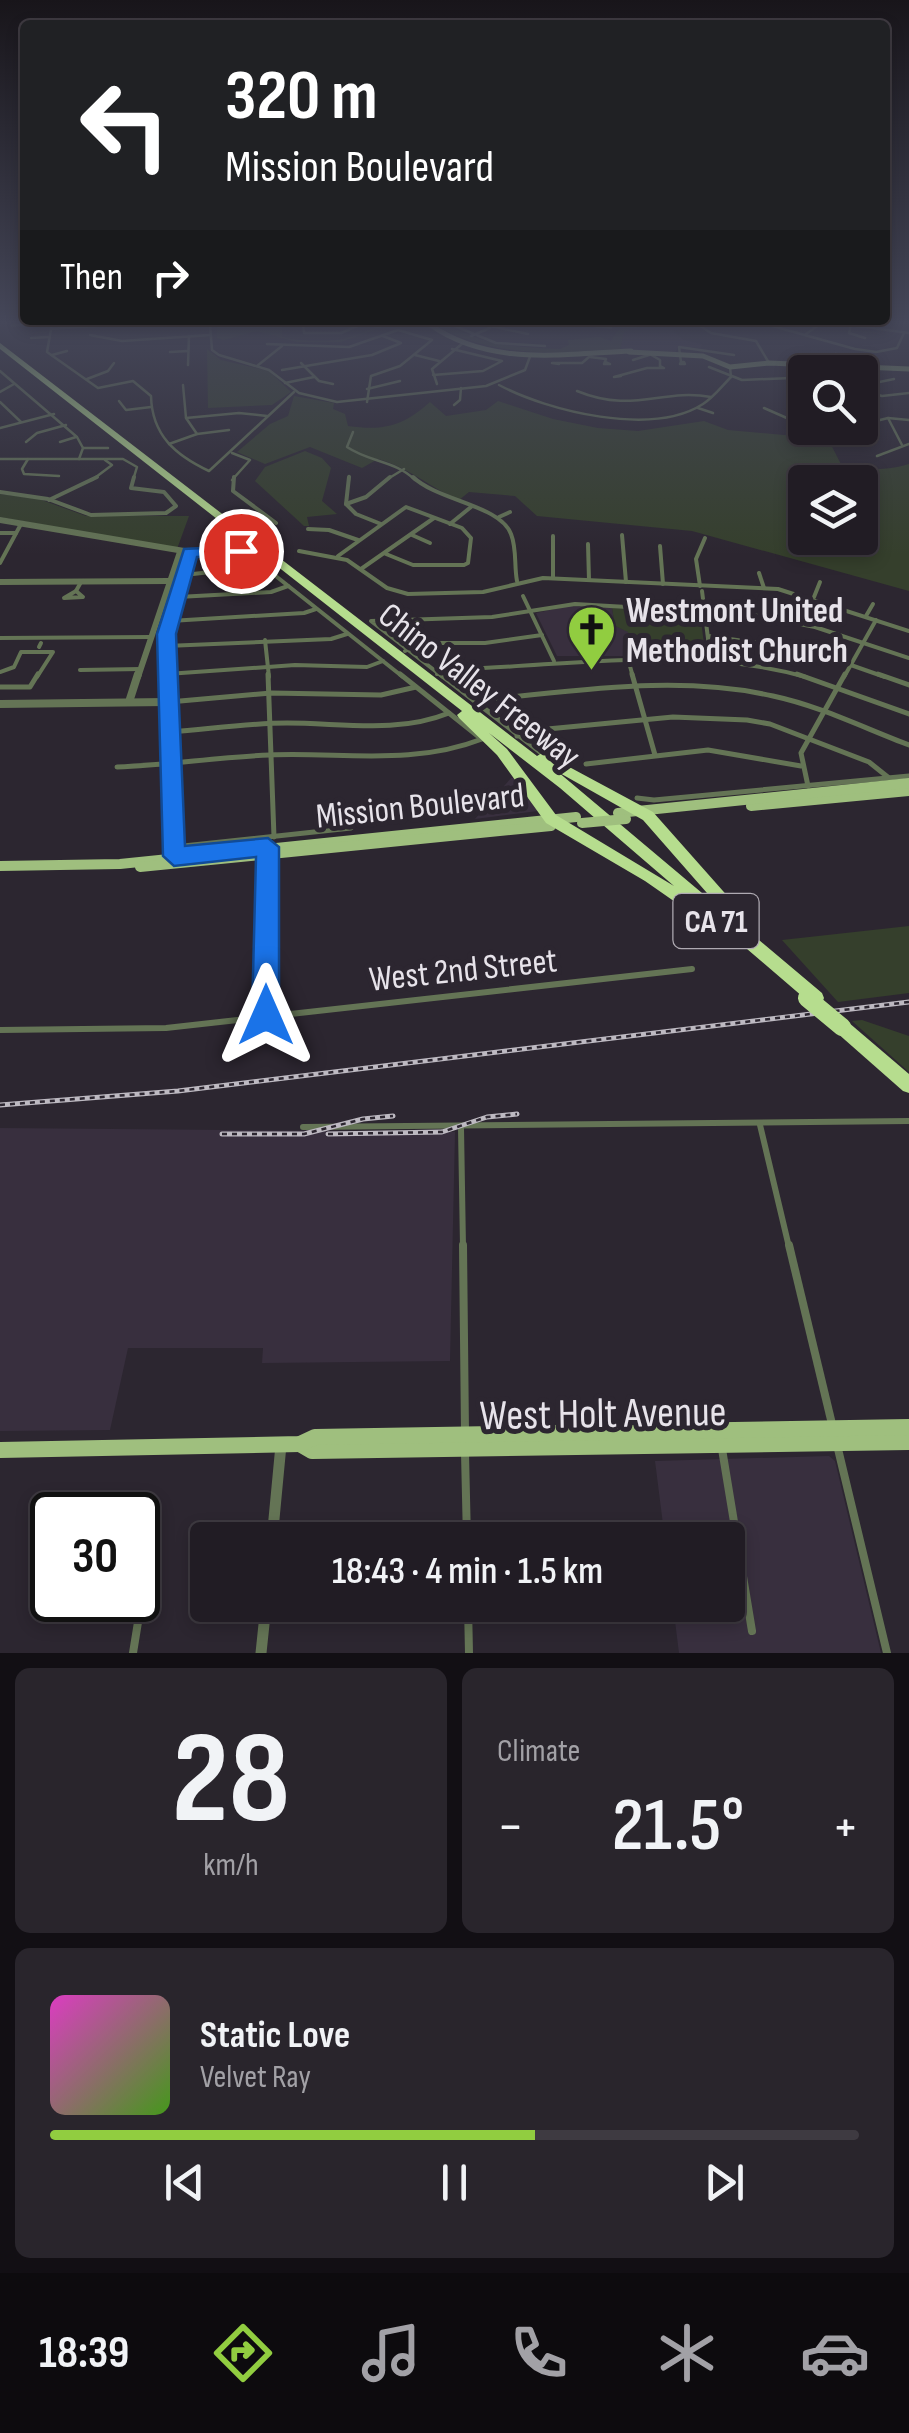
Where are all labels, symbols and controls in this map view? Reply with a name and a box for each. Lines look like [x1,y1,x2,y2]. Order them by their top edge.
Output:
text: 320 m [225,55,378,139]
icon: left [60,60,190,190]
text: Mission Boulevard [225,140,494,195]
icon: right [143,250,198,305]
text: Then [60,255,123,300]
map controls [788,355,878,555]
button: search [788,355,878,445]
button: layers [788,465,878,555]
pin [199,509,284,594]
icon: arrive [214,524,269,579]
place label: Westmont United Methodist Church [626,590,848,673]
street label: Chino Valley Freeway [370,594,589,778]
church icon: Westmont United Methodist Church [565,604,617,672]
street label: Mission Boulevard [314,774,526,839]
road number: CA 71 [674,894,758,948]
street label: West 2nd Street [367,939,559,1002]
position arrow [214,963,318,1067]
street label: West Holt Avenue [479,1387,727,1442]
speed limit sign: 30 [30,1492,160,1622]
text: 18:43 · 4 min · 1.5 km [332,1549,603,1594]
text: 28 [172,1703,290,1859]
text: Climate [497,1732,580,1771]
text: 21.5° [612,1781,744,1872]
text: − [497,1794,524,1861]
text: + [832,1794,859,1861]
text: km/h [203,1846,259,1885]
text: Static Love [200,2013,350,2058]
text: Velvet Ray [200,2058,311,2097]
icon: previous [157,2155,212,2210]
icon: pause [427,2155,482,2210]
icon: next [697,2155,752,2210]
icon: directions [208,2318,278,2388]
icon: music [356,2318,426,2388]
icon: phone [504,2318,574,2388]
icon: climate [652,2318,722,2388]
icon: car [800,2318,870,2388]
text: 18:39 [39,2326,129,2381]

